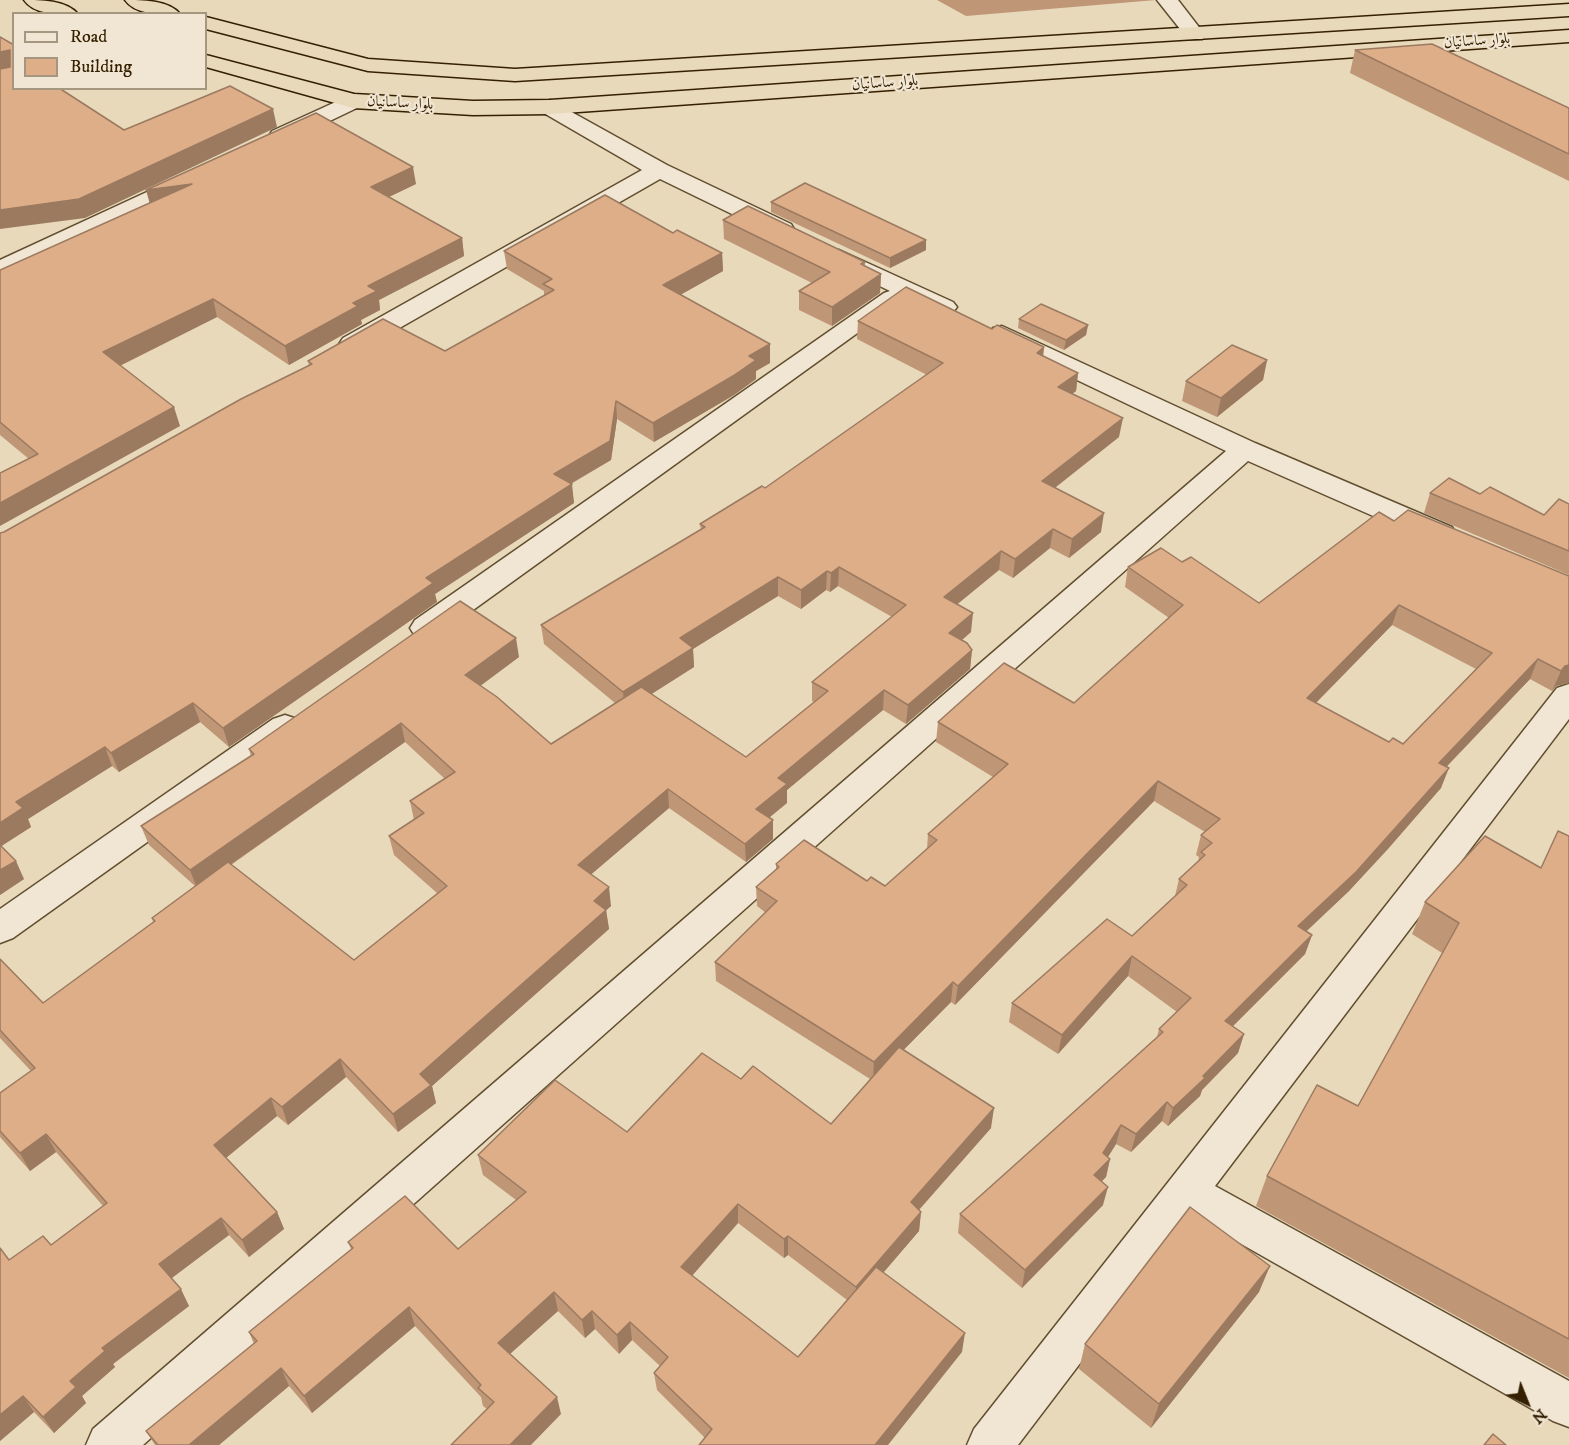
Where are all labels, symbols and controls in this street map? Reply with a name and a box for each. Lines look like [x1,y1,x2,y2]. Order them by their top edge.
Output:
legend [12,12,207,90]
text: Road [70,26,107,48]
street label: بلوار ساسانیان [1443,31,1511,53]
text: Building [70,56,132,78]
street label: بلوار ساسانیان [851,73,919,95]
street label: بلوار ساسانیان [366,93,434,115]
north arrow [1497,1373,1557,1433]
text: N [1528,1404,1551,1428]

